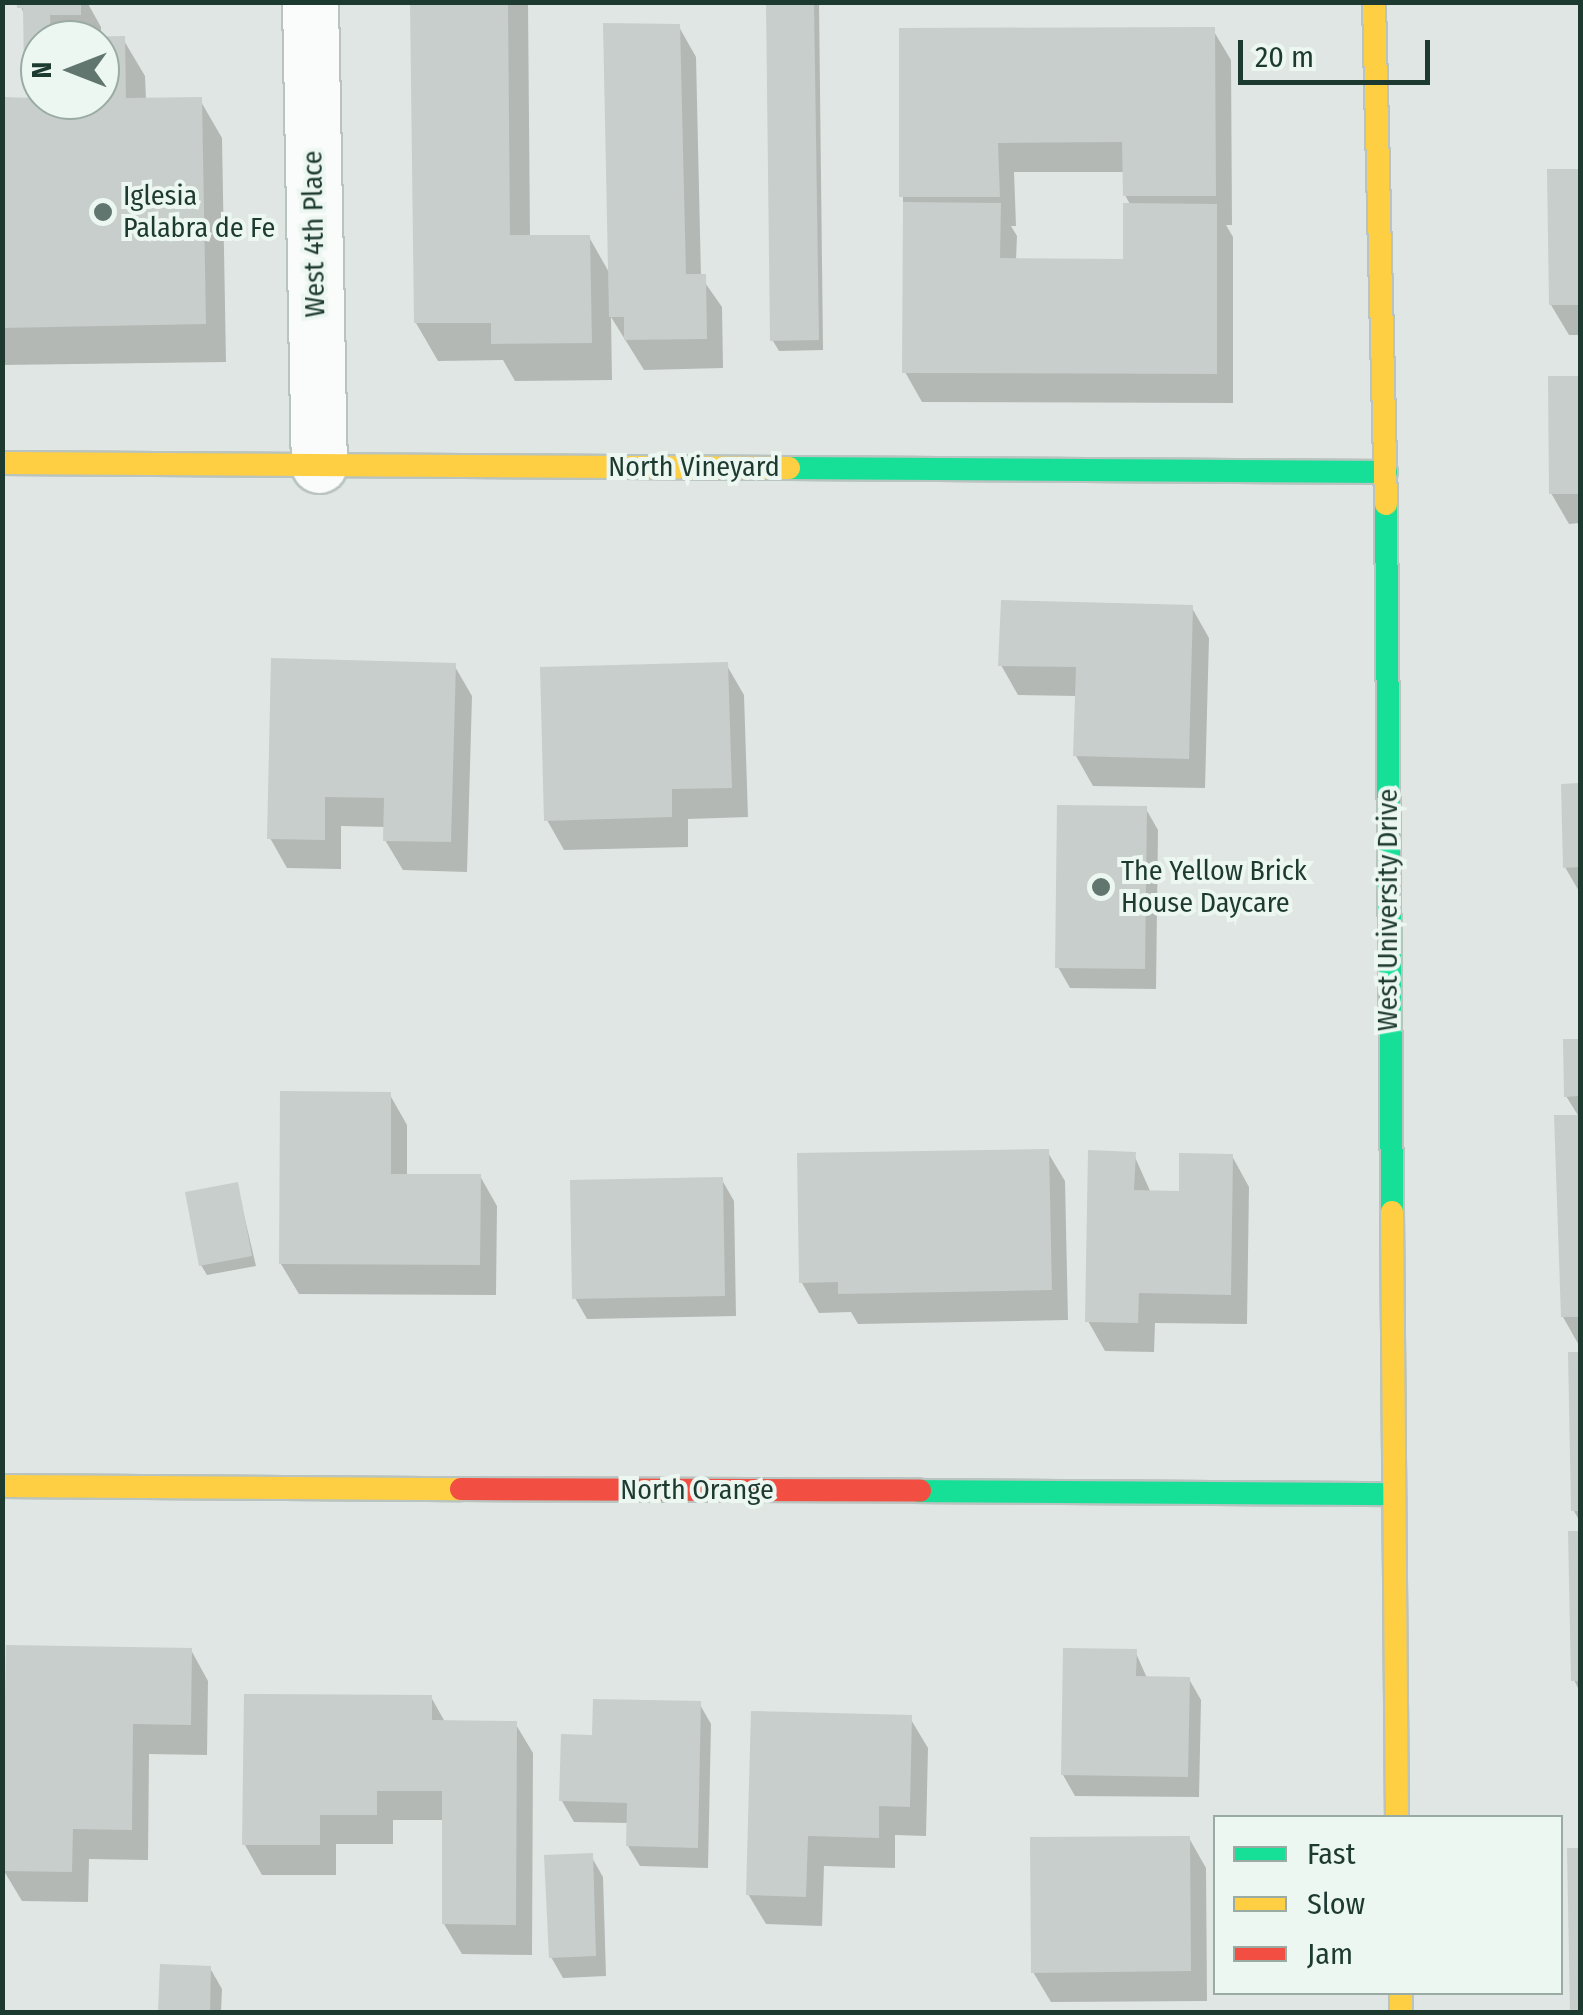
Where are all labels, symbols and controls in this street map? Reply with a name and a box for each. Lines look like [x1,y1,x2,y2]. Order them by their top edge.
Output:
north arrow [20,20,120,120]
scale bar [1243,20,1436,82]
text: 20 m [1255,39,1314,75]
text: N [25,62,58,78]
street label: West 4th Place [296,150,332,318]
place label: Iglesia Palabra de Fe [123,179,275,245]
marker: Iglesia Palabra de Fe [92,201,114,223]
street label: North Vineyard [608,450,780,484]
street label: West University Drive [1371,789,1405,1031]
place label: The Yellow Brick House Daycare [1121,854,1307,920]
marker: The Yellow Brick House Daycare [1090,876,1112,898]
street label: North Orange [620,1473,774,1507]
legend [1213,1815,1563,1995]
text: Fast [1307,1836,1355,1872]
text: Slow [1307,1886,1365,1922]
text: Jam [1307,1936,1353,1972]

